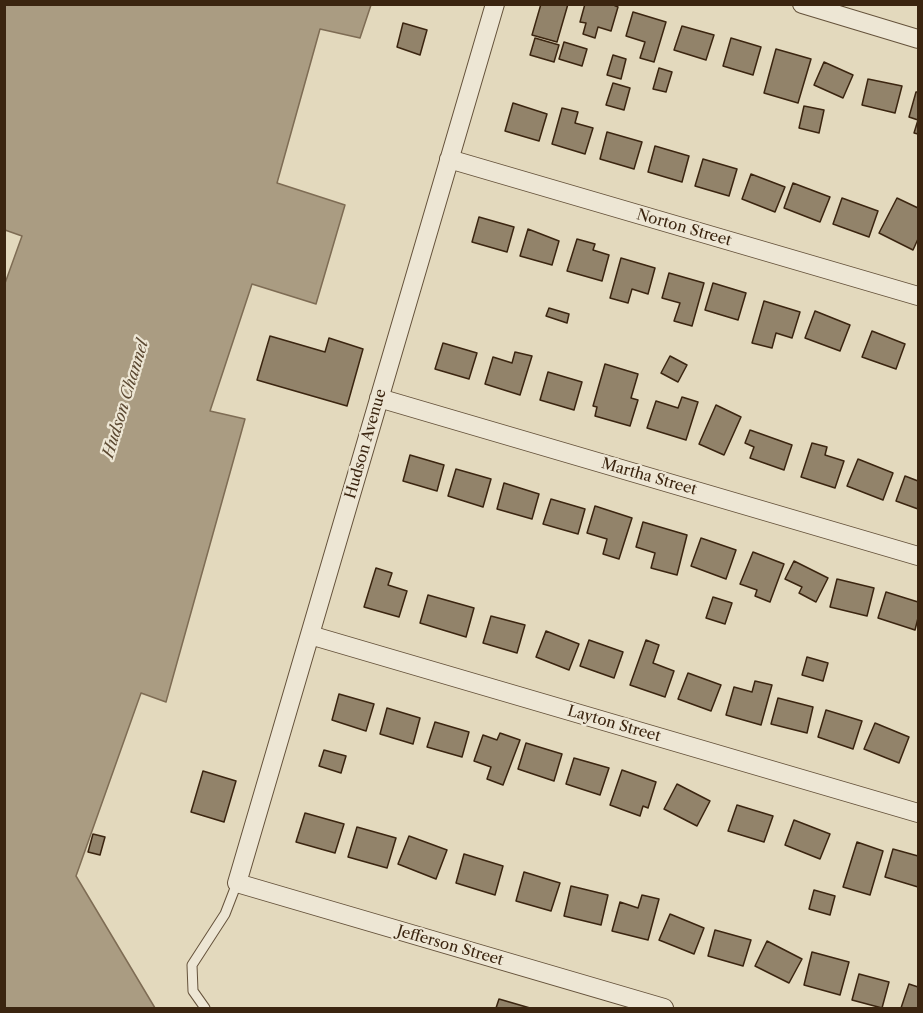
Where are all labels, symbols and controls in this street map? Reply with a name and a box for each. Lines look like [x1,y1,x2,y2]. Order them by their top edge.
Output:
street label: Norton Street [634,206,734,250]
water label: Hudson Channel [99,337,153,461]
street label: Hudson Avenue [342,387,390,501]
street label: Martha Street [599,455,699,499]
street label: Layton Street [565,702,663,746]
street label: Jefferson Street [395,922,505,970]

